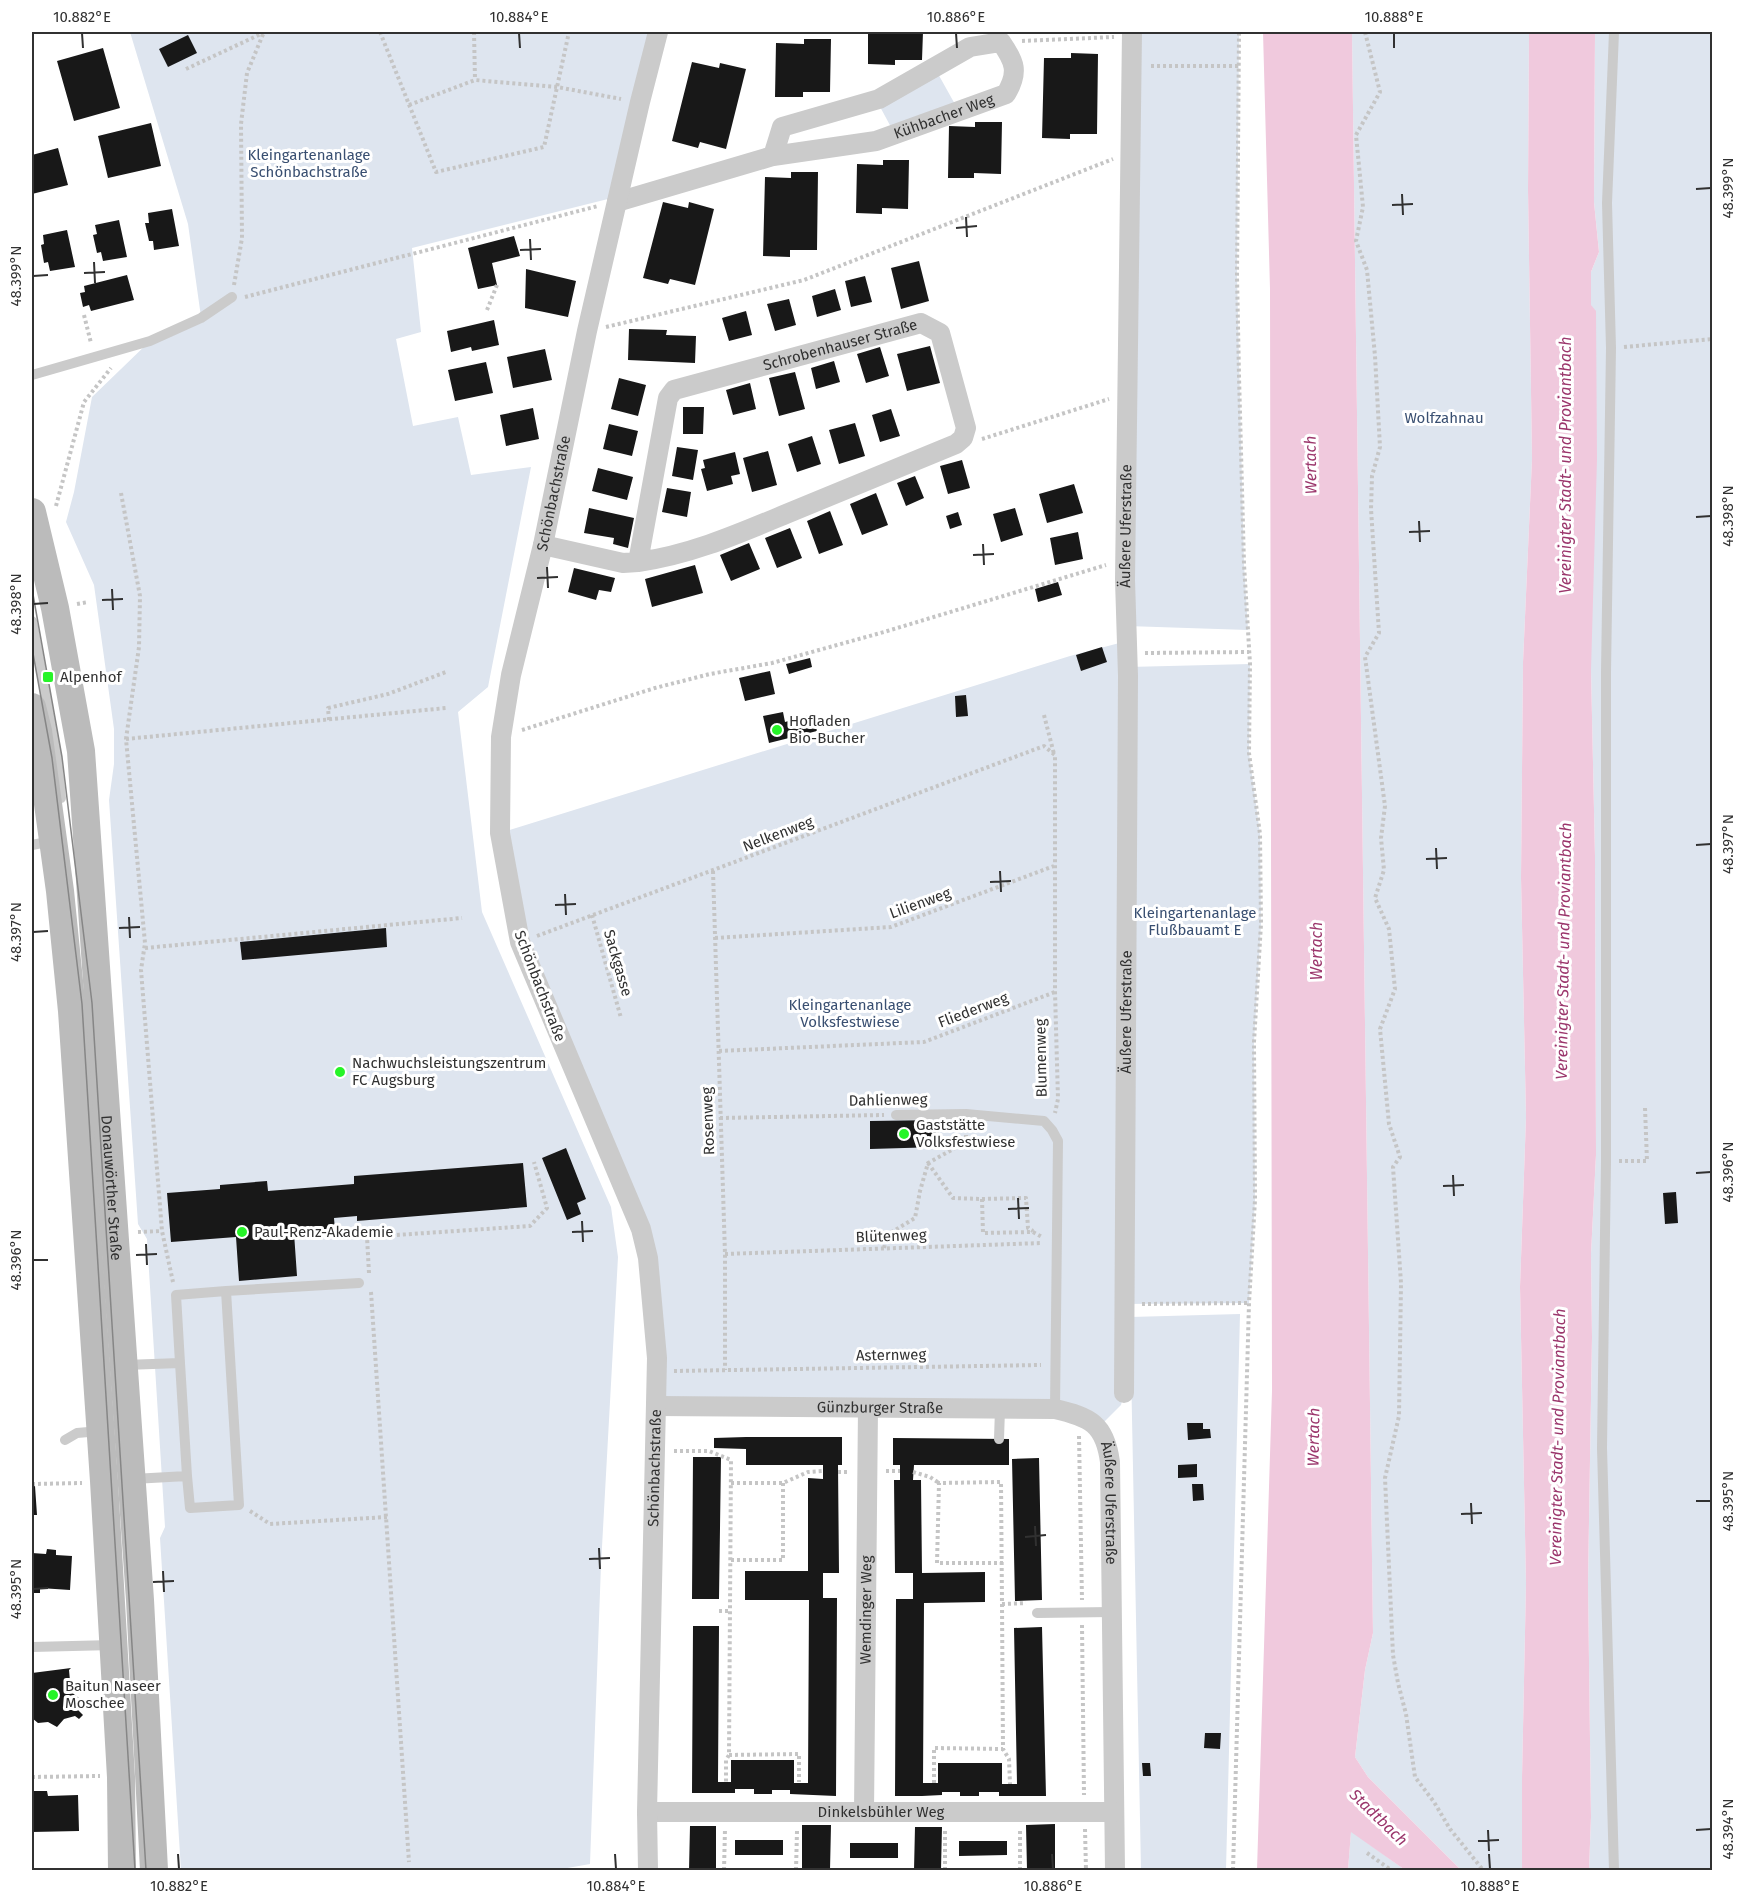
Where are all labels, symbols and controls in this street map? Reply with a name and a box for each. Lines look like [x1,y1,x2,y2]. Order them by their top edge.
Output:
text: 10.882°E [53,8,111,26]
text: 10.884°E [490,8,548,26]
text: 10.886°E [927,8,985,26]
text: 10.888°E [1364,8,1424,26]
street label: Kühbacher Weg [891,90,997,143]
park label: Kleingartenanlage Schönbachstraße [248,146,371,181]
text: 48.399°N [1719,157,1737,219]
text: 48.399°N [7,245,25,307]
street label: Schrobenhauser Straße [761,315,919,374]
water label: Vereinigter Stadt- und Proviantbach [1556,336,1575,594]
park label: Wolfzahnau [1404,409,1484,427]
street label: Schönbachstraße [533,434,574,553]
water label: Wertach [1300,436,1321,494]
street label: Äußere Uferstraße [1116,464,1135,588]
text: 48.398°N [1719,485,1737,547]
text: 48.398°N [7,573,25,635]
place label: Alpenhof [60,668,122,686]
marker: Alpenhof [41,670,55,684]
place label: Hofladen Bio-Bucher [789,712,865,747]
marker: Hofladen Bio-Bucher [770,723,784,737]
street label: Nelkenweg [740,812,816,856]
text: 48.397°N [1719,814,1737,874]
water label: Vereinigter Stadt- und Proviantbach [1552,822,1575,1080]
street label: Lilienweg [887,884,953,922]
text: 48.397°N [7,902,25,962]
park label: Kleingartenanlage Flußbauamt E [1134,904,1257,939]
water label: Wertach [1307,922,1326,980]
street label: Schönbachstraße [511,928,569,1044]
street label: Sackgasse [600,928,636,998]
street label: Äußere Uferstraße [1117,950,1135,1074]
street label: Fliederweg [935,988,1011,1032]
park label: Kleingartenanlage Volksfestwiese [789,996,912,1031]
street label: Blumenweg [1031,1018,1051,1098]
place label: Nachwuchsleistungszentrum FC Augsburg [352,1054,546,1089]
marker: Nachwuchsleistungszentrum FC Augsburg [333,1065,347,1079]
street label: Rosenweg [698,1086,718,1155]
street label: Dahlienweg [848,1090,928,1110]
street label: Donauwörther Straße [97,1115,125,1261]
place label: Gaststätte Volksfestwiese [916,1116,1016,1151]
marker: Gaststätte Volksfestwiese [897,1127,911,1141]
text: 48.396°N [1719,1141,1737,1203]
place label: Paul-Renz-Akademie [254,1223,393,1241]
marker: Paul-Renz-Akademie [235,1225,249,1239]
street label: Blütenweg [855,1226,927,1246]
text: 48.396°N [7,1229,25,1291]
water label: Vereinigter Stadt- und Proviantbach [1546,1308,1569,1566]
street label: Asternweg [856,1345,926,1365]
street label: Günzburger Straße [817,1398,943,1417]
water label: Wertach [1303,1408,1324,1466]
street label: Schönbachstraße [644,1409,665,1527]
street label: Äußere Uferstraße [1097,1439,1120,1565]
text: 48.395°N [1719,1471,1737,1531]
street label: Wemdinger Weg [856,1555,876,1665]
text: 48.395°N [7,1559,25,1619]
place label: Baitun Naseer Moschee [65,1677,161,1712]
marker: Baitun Naseer Moschee [46,1688,60,1702]
water label: Stadtbach [1345,1784,1412,1850]
text: 48.394°N [1719,1798,1737,1860]
street label: Dinkelsbühler Weg [818,1803,945,1821]
text: 10.882°E [150,1877,208,1895]
text: 10.884°E [587,1877,645,1895]
text: 10.886°E [1024,1877,1082,1895]
text: 10.888°E [1460,1877,1520,1895]

